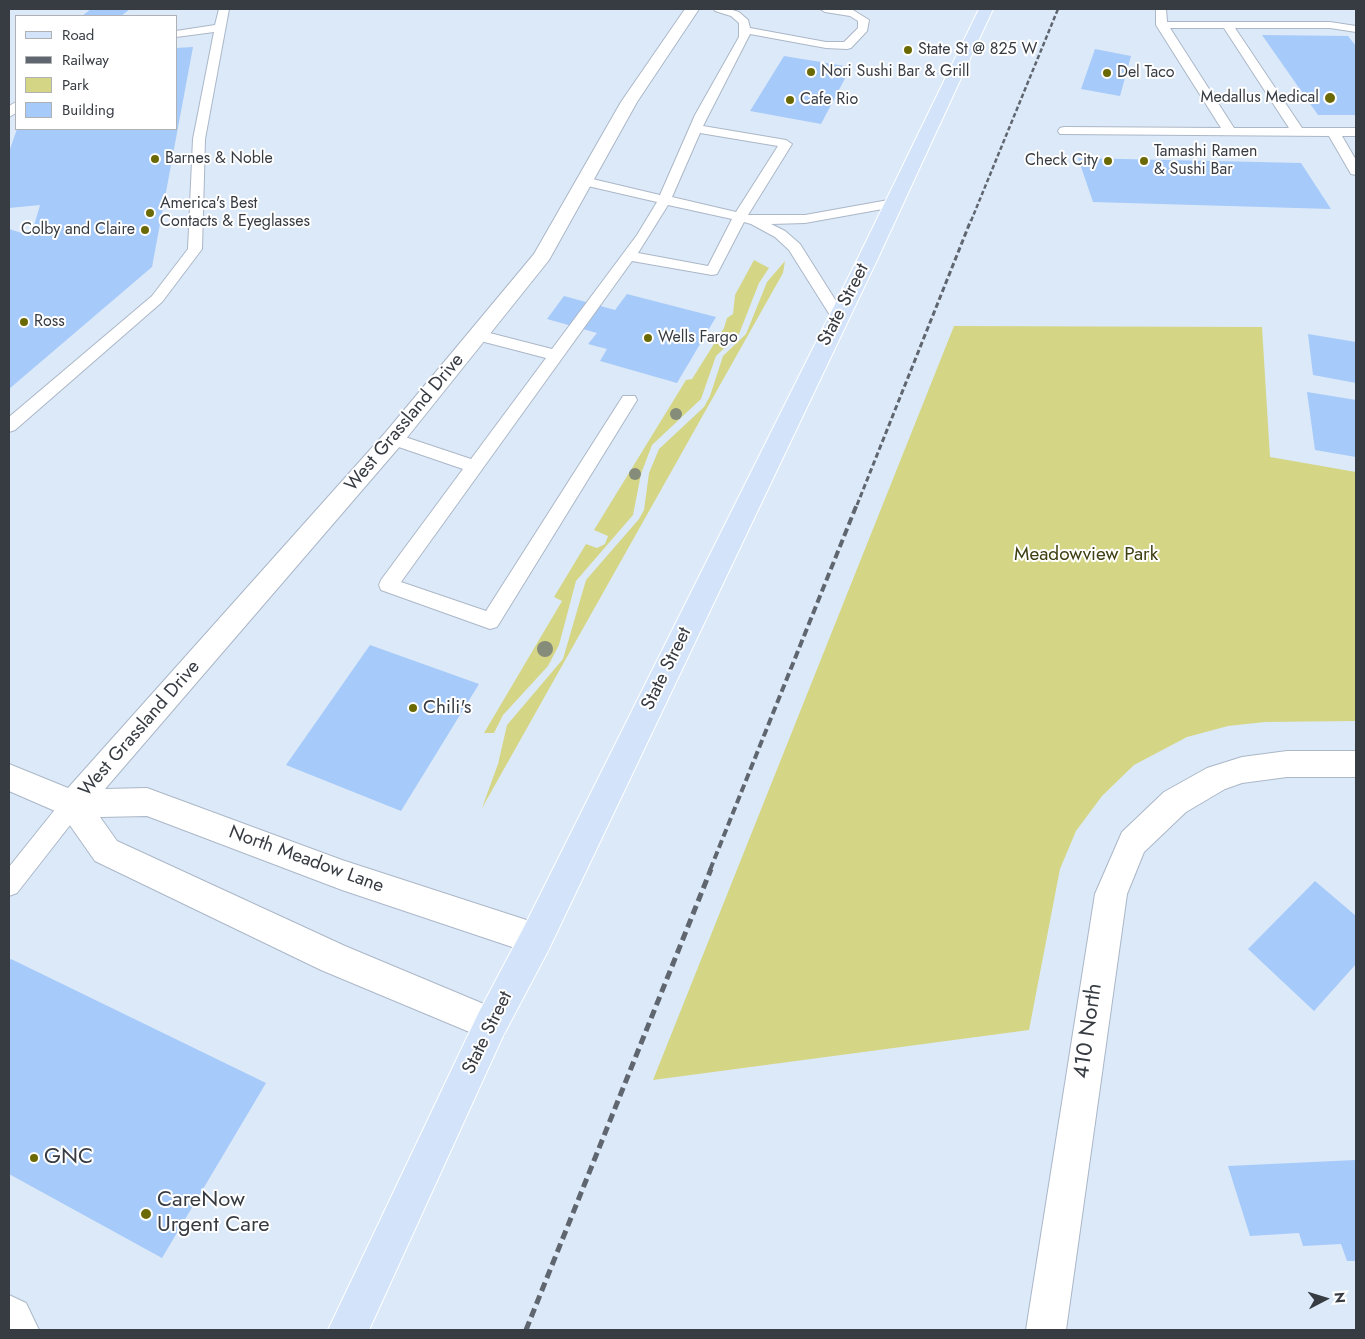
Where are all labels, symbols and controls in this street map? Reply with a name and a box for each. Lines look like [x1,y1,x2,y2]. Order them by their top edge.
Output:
legend [15,15,178,130]
text: Road [62,24,94,46]
place label: State St @ 825 W [918,40,1037,60]
marker: State St @ 825 W [902,44,914,56]
text: Railway [62,49,109,71]
place label: Nori Sushi Bar & Grill [821,62,969,82]
place label: Del Taco [1117,63,1175,83]
marker: Nori Sushi Bar & Grill [805,66,817,78]
marker: Del Taco [1101,67,1113,79]
text: Park [62,74,89,96]
place label: Medallus Medical [1200,88,1319,108]
place label: Cafe Rio [800,90,858,110]
marker: Medallus Medical [1323,91,1337,105]
marker: Cafe Rio [784,94,796,106]
text: Building [62,99,114,121]
place label: Tamashi Ramen & Sushi Bar [1154,142,1257,180]
place label: Barnes & Noble [165,149,273,169]
place label: Check City [1025,151,1098,171]
marker: Barnes & Noble [149,153,161,165]
marker: Check City [1102,155,1114,167]
marker: Tamashi Ramen & Sushi Bar [1138,155,1150,167]
place label: America's Best Contacts & Eyeglasses [160,194,310,232]
marker: America's Best Contacts & Eyeglasses [144,207,156,219]
place label: Colby and Claire [21,220,135,240]
marker: Colby and Claire [139,224,151,236]
street label: State Street [814,260,874,350]
place label: Ross [34,312,65,332]
marker: Ross [18,316,30,328]
place label: Wells Fargo [658,328,738,348]
marker: Wells Fargo [642,332,654,344]
street label: West Grassland Drive [341,349,469,497]
park label: Meadowview Park [1014,544,1158,566]
street label: State Street [637,624,697,714]
street label: West Grassland Drive [75,656,205,802]
place label: Chili's [423,697,471,719]
marker: Chili's [407,702,419,714]
street label: North Meadow Lane [225,821,387,899]
street label: 410 North [1069,982,1109,1080]
street label: State Street [458,988,518,1078]
place label: GNC [44,1145,93,1171]
marker: GNC [28,1152,40,1164]
place label: CareNow Urgent Care [157,1188,269,1240]
marker: CareNow Urgent Care [139,1207,153,1221]
north arrow [1300,1274,1350,1324]
text: N [1329,1291,1350,1304]

